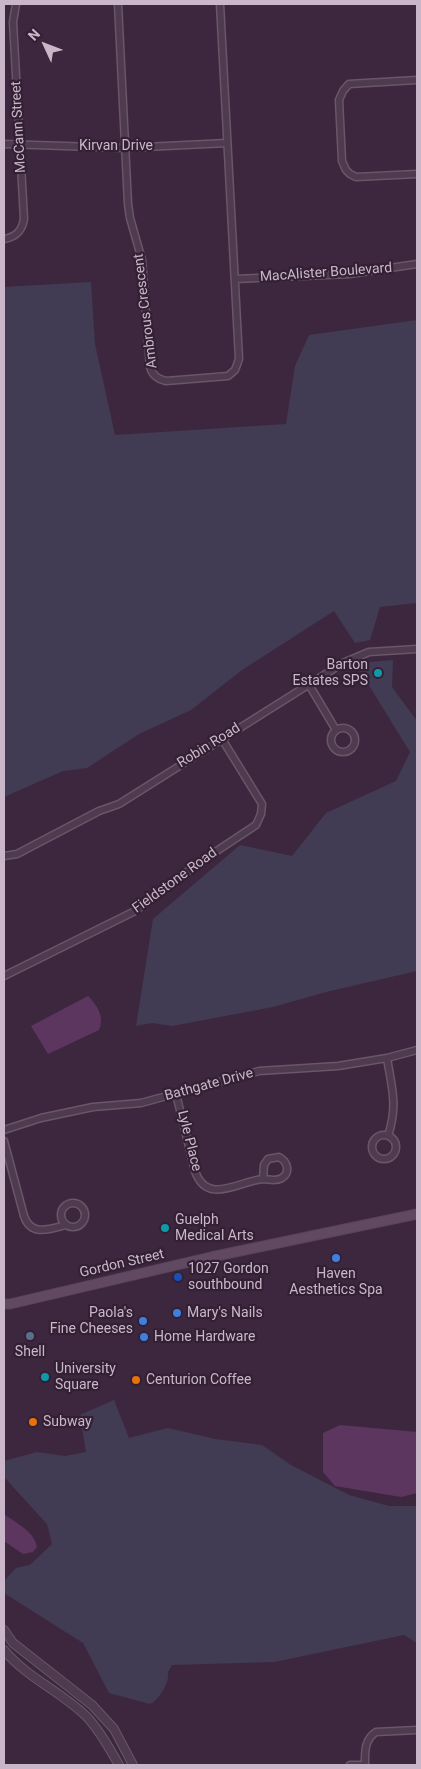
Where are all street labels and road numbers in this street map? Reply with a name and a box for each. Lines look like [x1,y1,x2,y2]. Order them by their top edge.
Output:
street label: McCann Street [8,81,30,173]
street label: Kirvan Drive [79,138,153,154]
street label: Ambrous Crescent [131,253,161,369]
street label: MacAlister Boulevard [259,260,393,286]
street label: Robin Road [174,720,244,772]
street label: Fieldstone Road [130,845,220,917]
street label: Bathgate Drive [163,1065,255,1105]
street label: Lyle Place [173,1109,205,1173]
street label: Gordon Street [78,1246,166,1282]

